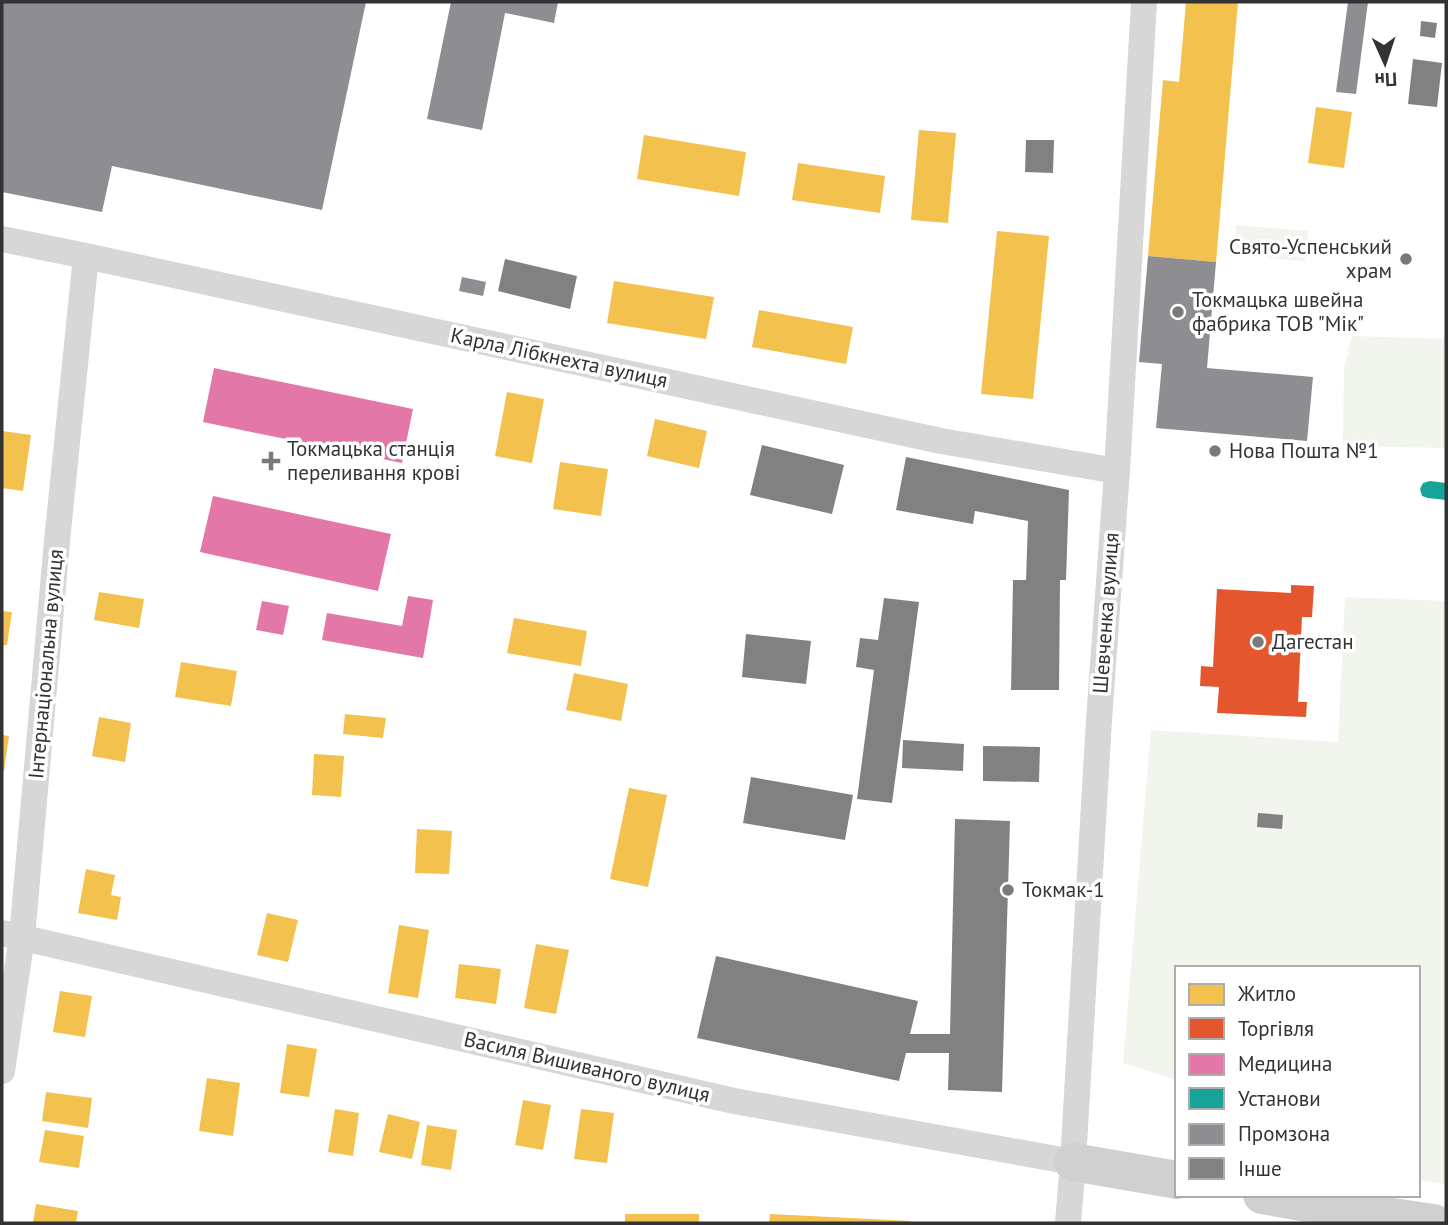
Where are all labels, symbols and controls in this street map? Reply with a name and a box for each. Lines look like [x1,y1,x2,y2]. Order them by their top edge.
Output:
north arrow [1350,28,1420,98]
text: Пн [1374,67,1398,93]
place label: Свято-Успенський храм [1229,233,1392,284]
marker: Свято-Успенський храм [1398,251,1414,267]
place label: Токмацька швейна фабрика ТОВ "Мік" [1192,286,1364,337]
marker: Токмацька швейна фабрика ТОВ "Мік" [1170,304,1186,320]
street label: Карла Лібкнехта вулиця [448,321,670,394]
place label: Токмацька станція переливання крові [287,435,460,486]
place label: Нова Пошта №1 [1229,437,1379,464]
marker: Нова Пошта №1 [1207,443,1223,459]
marker: Токмацька станція переливання крові [261,451,281,471]
street label: Шевченка вулиця [1086,532,1125,694]
street label: Інтернаціональна вулиця [22,548,69,780]
place label: Дагестан [1272,628,1354,655]
marker: Дагестан [1250,634,1266,650]
place label: Токмак-1 [1022,876,1105,903]
marker: Токмак-1 [1000,882,1016,898]
legend [1175,966,1420,1197]
text: Житло [1237,980,1296,1007]
text: Торгівля [1238,1015,1314,1042]
street label: Василя Вишиваного вулиця [461,1025,713,1108]
text: Медицина [1238,1050,1332,1077]
text: Установи [1238,1085,1321,1112]
text: Промзона [1238,1120,1330,1147]
text: Інше [1238,1155,1282,1182]

